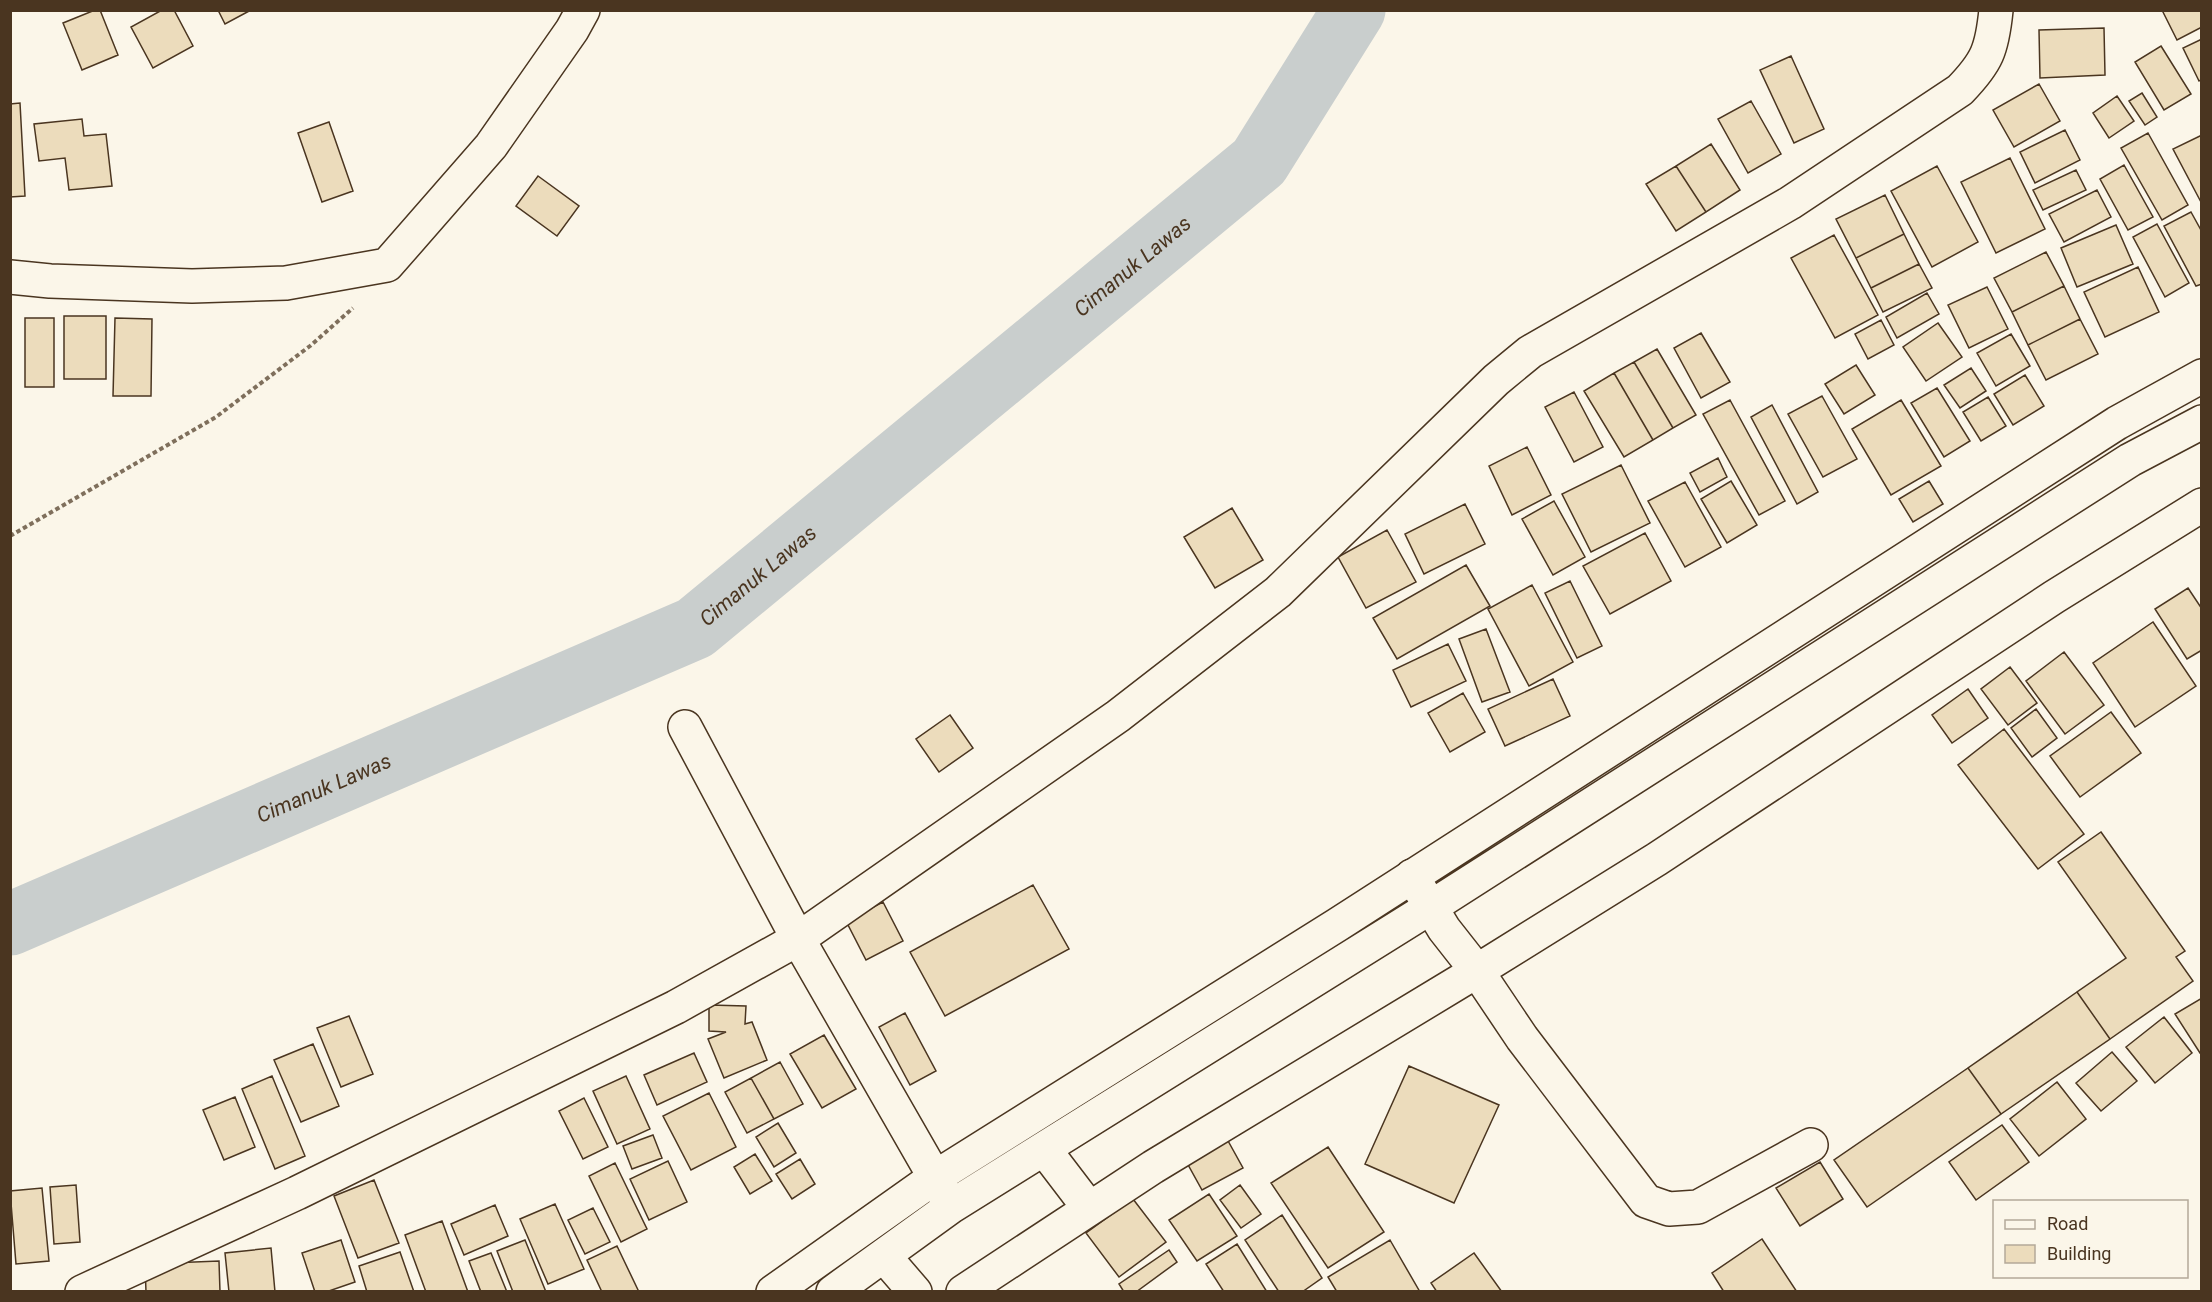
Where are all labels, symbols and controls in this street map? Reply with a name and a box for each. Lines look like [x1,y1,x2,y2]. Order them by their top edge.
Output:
water label: Cimanuk Lawas [1069,211,1196,322]
water label: Cimanuk Lawas [695,521,821,631]
water label: Cimanuk Lawas [253,749,395,828]
legend [1993,1200,2188,1278]
text: Road [2047,1213,2088,1234]
text: Building [2047,1243,2111,1264]

